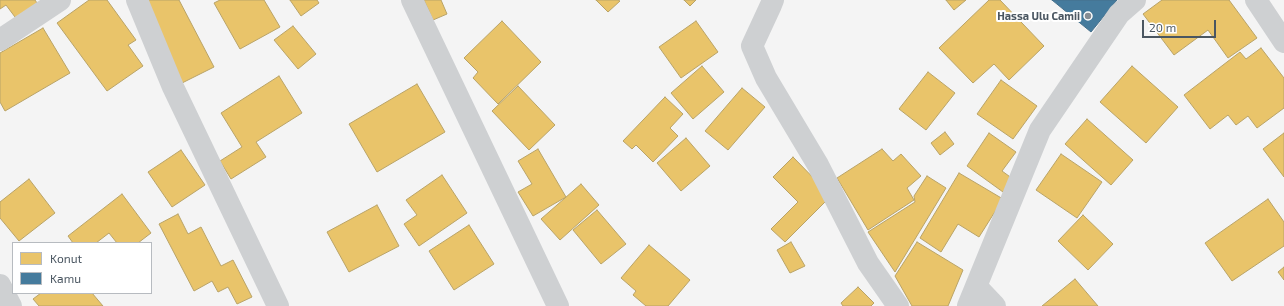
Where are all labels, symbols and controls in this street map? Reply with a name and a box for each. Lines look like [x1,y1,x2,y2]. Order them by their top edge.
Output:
place label: Hassa Ulu Camii [997,9,1080,23]
marker: Hassa Ulu Camii [1083,11,1093,21]
scale bar [1144,12,1218,38]
text: 20 m [1149,20,1176,34]
legend [12,242,152,294]
text: Konut [50,251,82,265]
text: Kamu [50,271,81,285]

